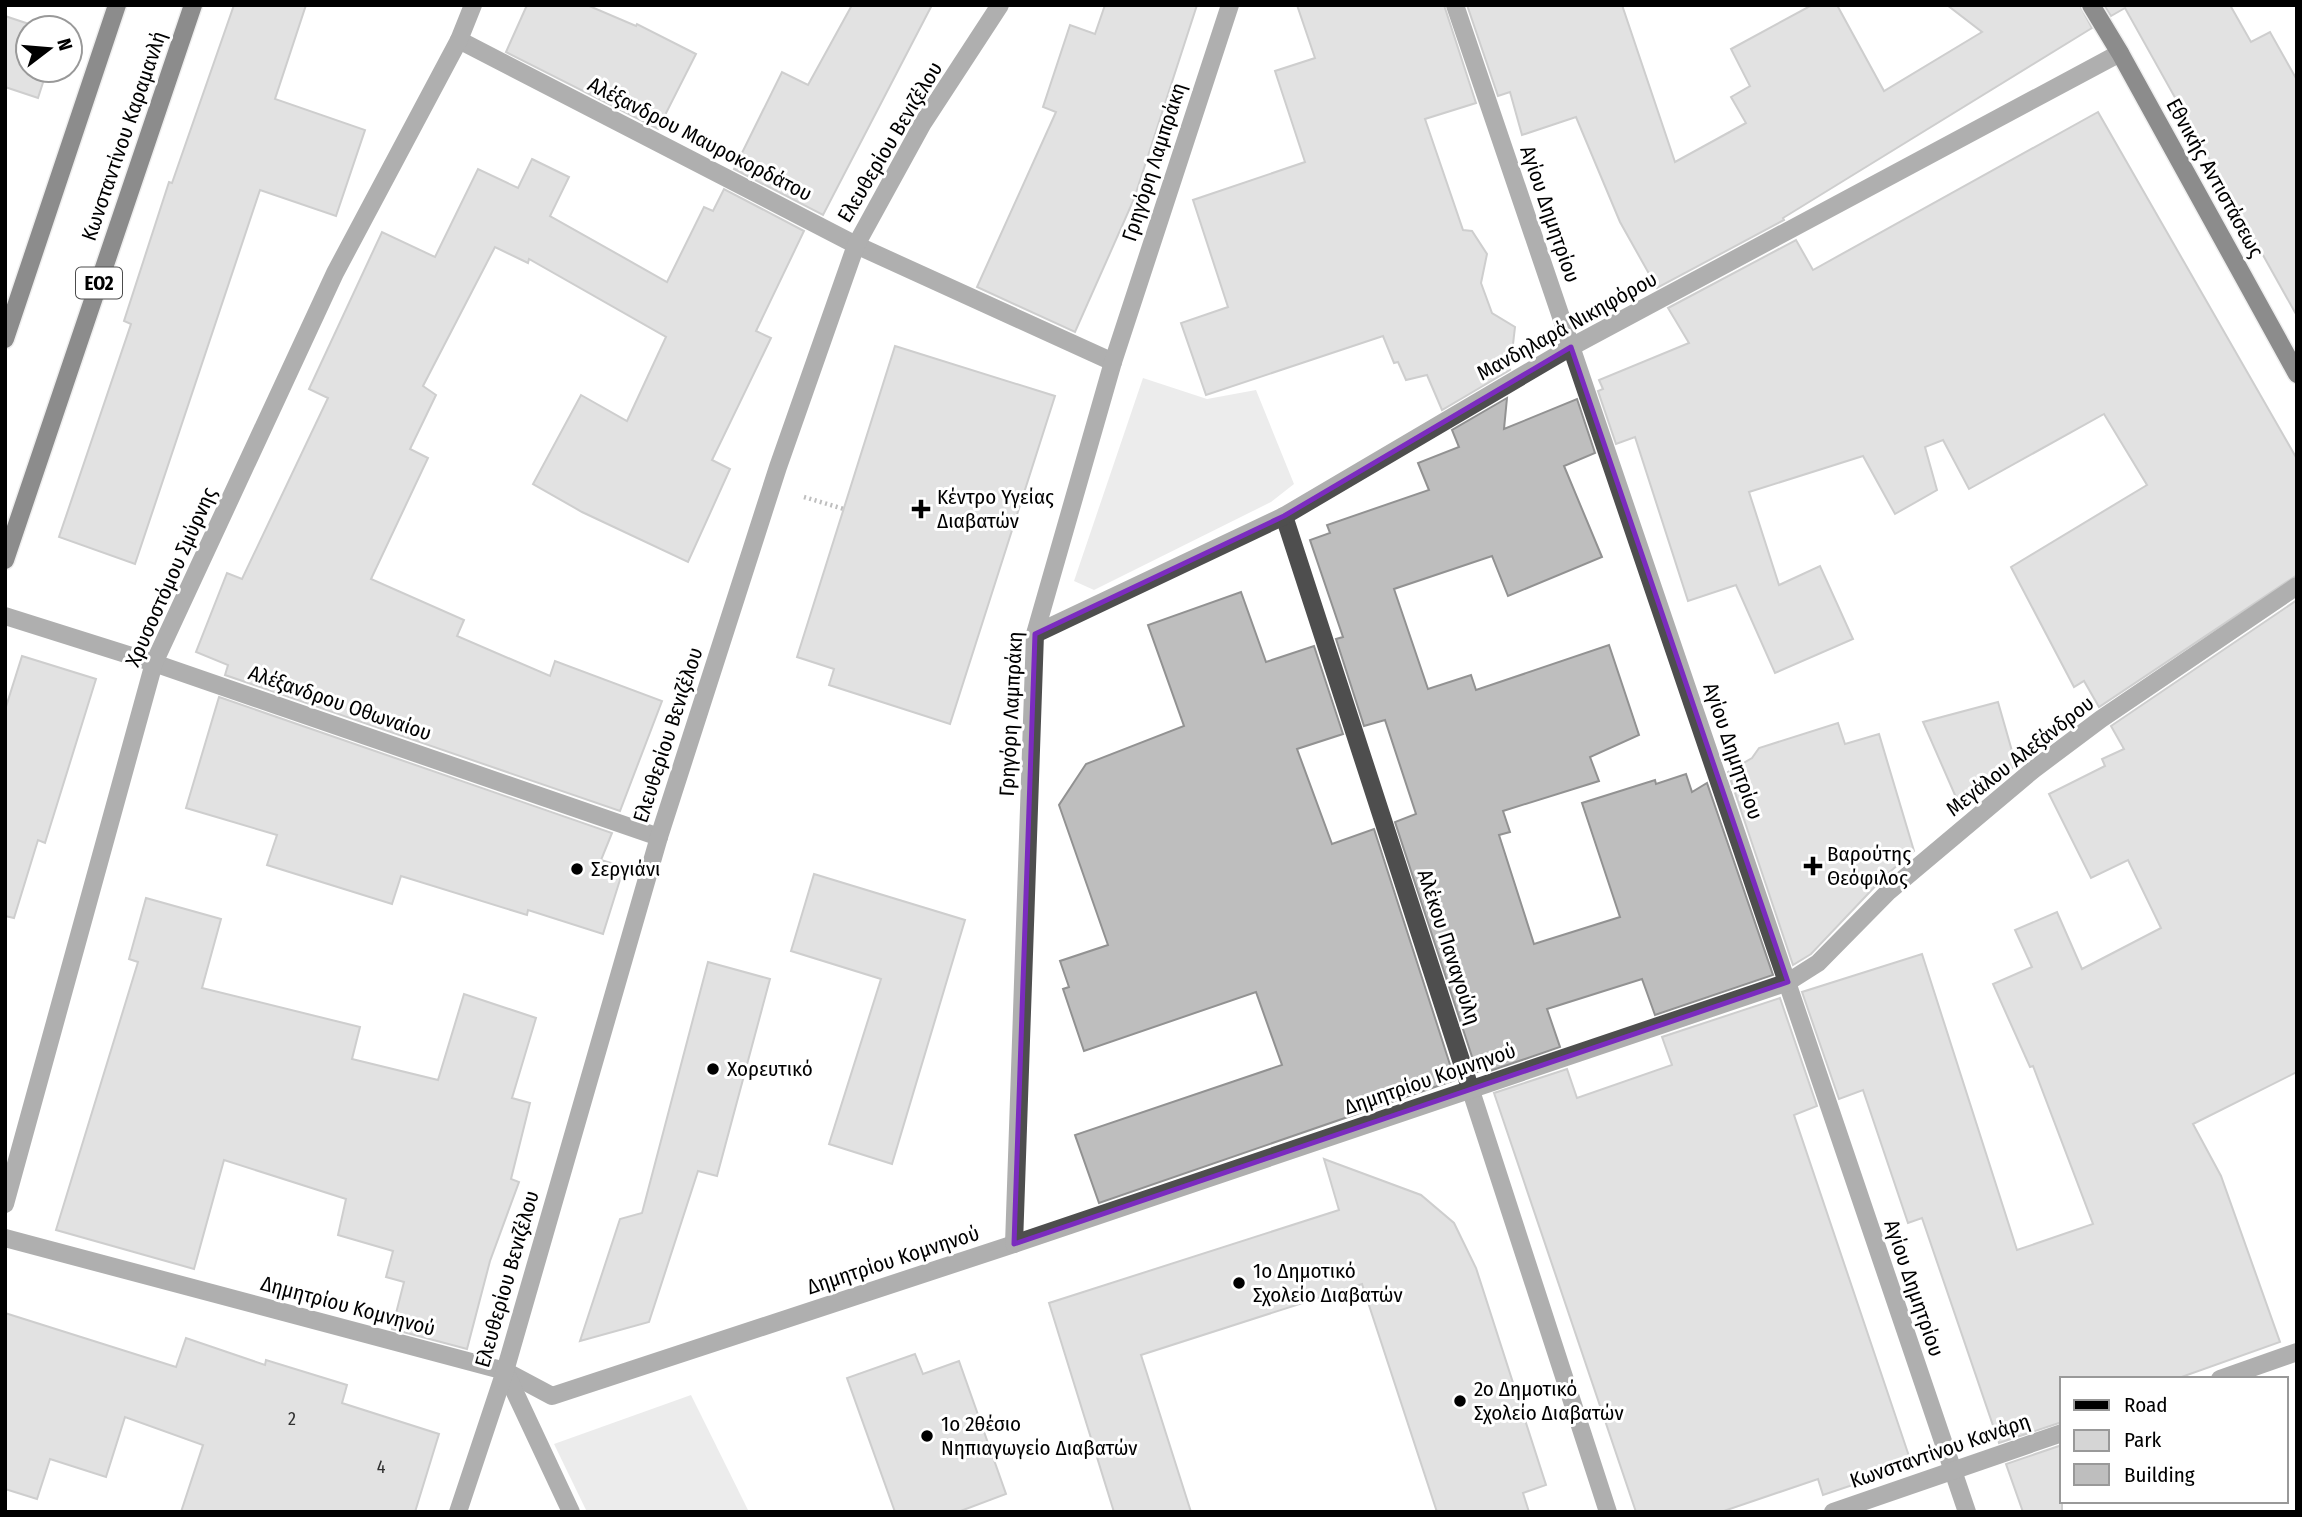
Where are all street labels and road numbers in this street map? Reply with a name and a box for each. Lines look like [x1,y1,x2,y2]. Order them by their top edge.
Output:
street label: Κωνσταντίνου Καραμανλή [76,28,172,244]
street label: Ελευθερίου Βενιζέλου [832,57,948,227]
street label: Αλέξανδρου Μαυροκορδάτου [584,71,816,207]
street label: Γρηγόρη Λαμπράκη [1116,80,1192,244]
street label: Εθνικής Αντιστάσεως [2161,94,2269,262]
street label: Αγίου Δημητρίου [1514,142,1586,286]
street label: Μανδηλαρά Νικηφόρου [1472,266,1662,386]
road number: ΕΟ2 [76,268,122,298]
street label: Χρυσοστόμου Σμύρνης [120,483,222,671]
street label: Γρηγόρη Λαμπράκη [994,631,1028,797]
street label: Ελευθερίου Βενιζέλου [627,644,709,826]
street label: Αλέξανδρου Οθωναίου [245,660,435,746]
street label: Αγίου Δημητρίου [1697,679,1769,823]
street label: Μεγάλου Αλεξάνδρου [1941,690,2099,822]
street label: Αλέκου Παναγούλη [1412,866,1486,1028]
street label: Δημητρίου Κομνηνού [1341,1037,1519,1121]
street label: Ελευθερίου Βενιζέλου [469,1188,545,1370]
street label: Αγίου Δημητρίου [1878,1216,1950,1360]
street label: Δημητρίου Κομνηνού [804,1220,982,1300]
street label: Δημητρίου Κομνηνού [258,1270,438,1342]
street label: Κωνσταντίνου Κανάρη [1847,1408,2033,1494]

